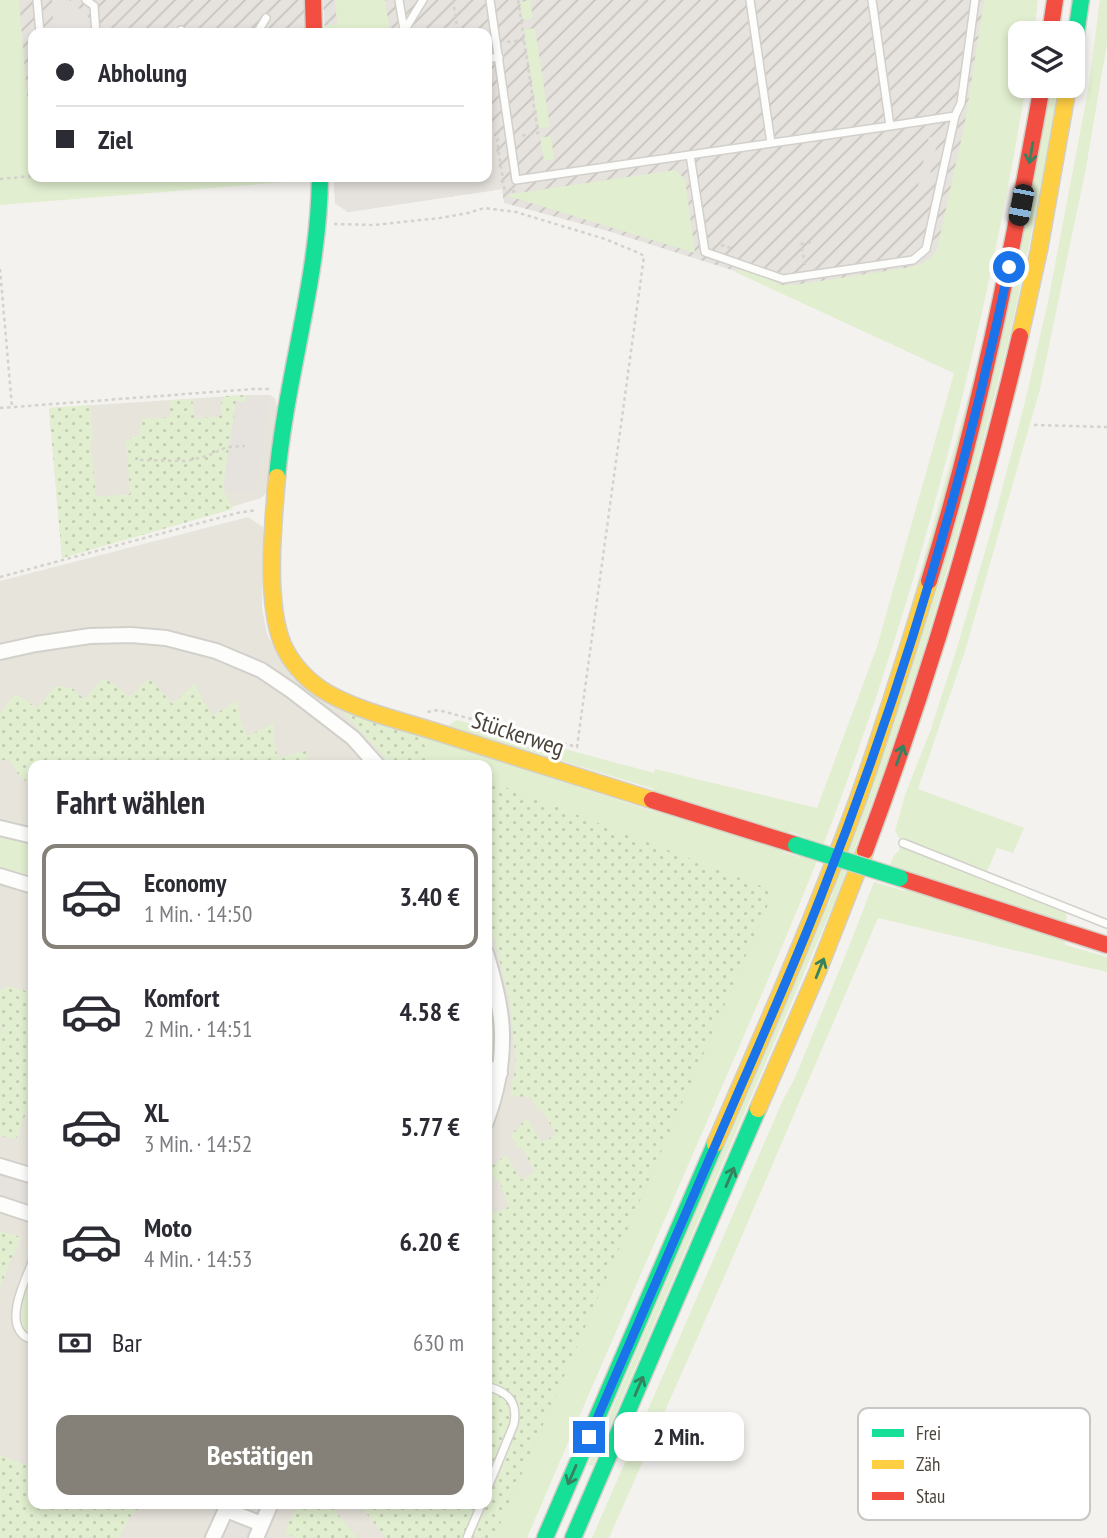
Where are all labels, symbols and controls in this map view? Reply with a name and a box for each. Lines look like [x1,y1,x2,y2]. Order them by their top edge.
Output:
map controls [1008,21,1085,98]
button: layers [1008,21,1085,98]
text: Abholung [98,56,187,89]
text: Ziel [98,123,133,156]
one-way arrow [1024,141,1037,164]
car [1007,182,1036,228]
route start [993,251,1025,283]
street label: Stückerweg [468,704,568,763]
one-way arrow [895,745,907,767]
text: Fahrt wählen [56,781,205,823]
icon: car [60,865,123,928]
text: Economy [144,866,226,899]
text: 3.40 € [399,880,460,913]
text: 1 Min. · 14:50 [144,899,252,928]
one-way arrow [814,957,827,979]
icon: car [60,980,123,1043]
text: Komfort [144,981,220,1014]
text: 4.58 € [399,995,460,1028]
text: 2 Min. · 14:51 [144,1014,252,1043]
icon: car [60,1095,123,1158]
text: XL [144,1096,169,1129]
text: 5.77 € [401,1110,460,1143]
text: 3 Min. · 14:52 [144,1129,252,1158]
one-way arrow [724,1167,737,1188]
icon: car [60,1210,123,1273]
text: Moto [144,1211,192,1244]
text: 6.20 € [399,1225,460,1258]
text: 4 Min. · 14:53 [144,1244,252,1273]
icon: cash [56,1324,94,1362]
text: Bar [112,1326,142,1359]
text: 630 m [413,1328,464,1357]
one-way arrow [633,1375,646,1397]
legend [858,1408,1090,1520]
callout: 2 Min. [614,1412,743,1462]
button: Bestätigen [56,1415,464,1495]
route end [573,1421,605,1453]
text: Frei [916,1421,941,1445]
text: 2 Min. [653,1422,705,1451]
text: Zäh [916,1452,940,1476]
one-way arrow [565,1464,578,1485]
text: Stau [916,1484,945,1508]

